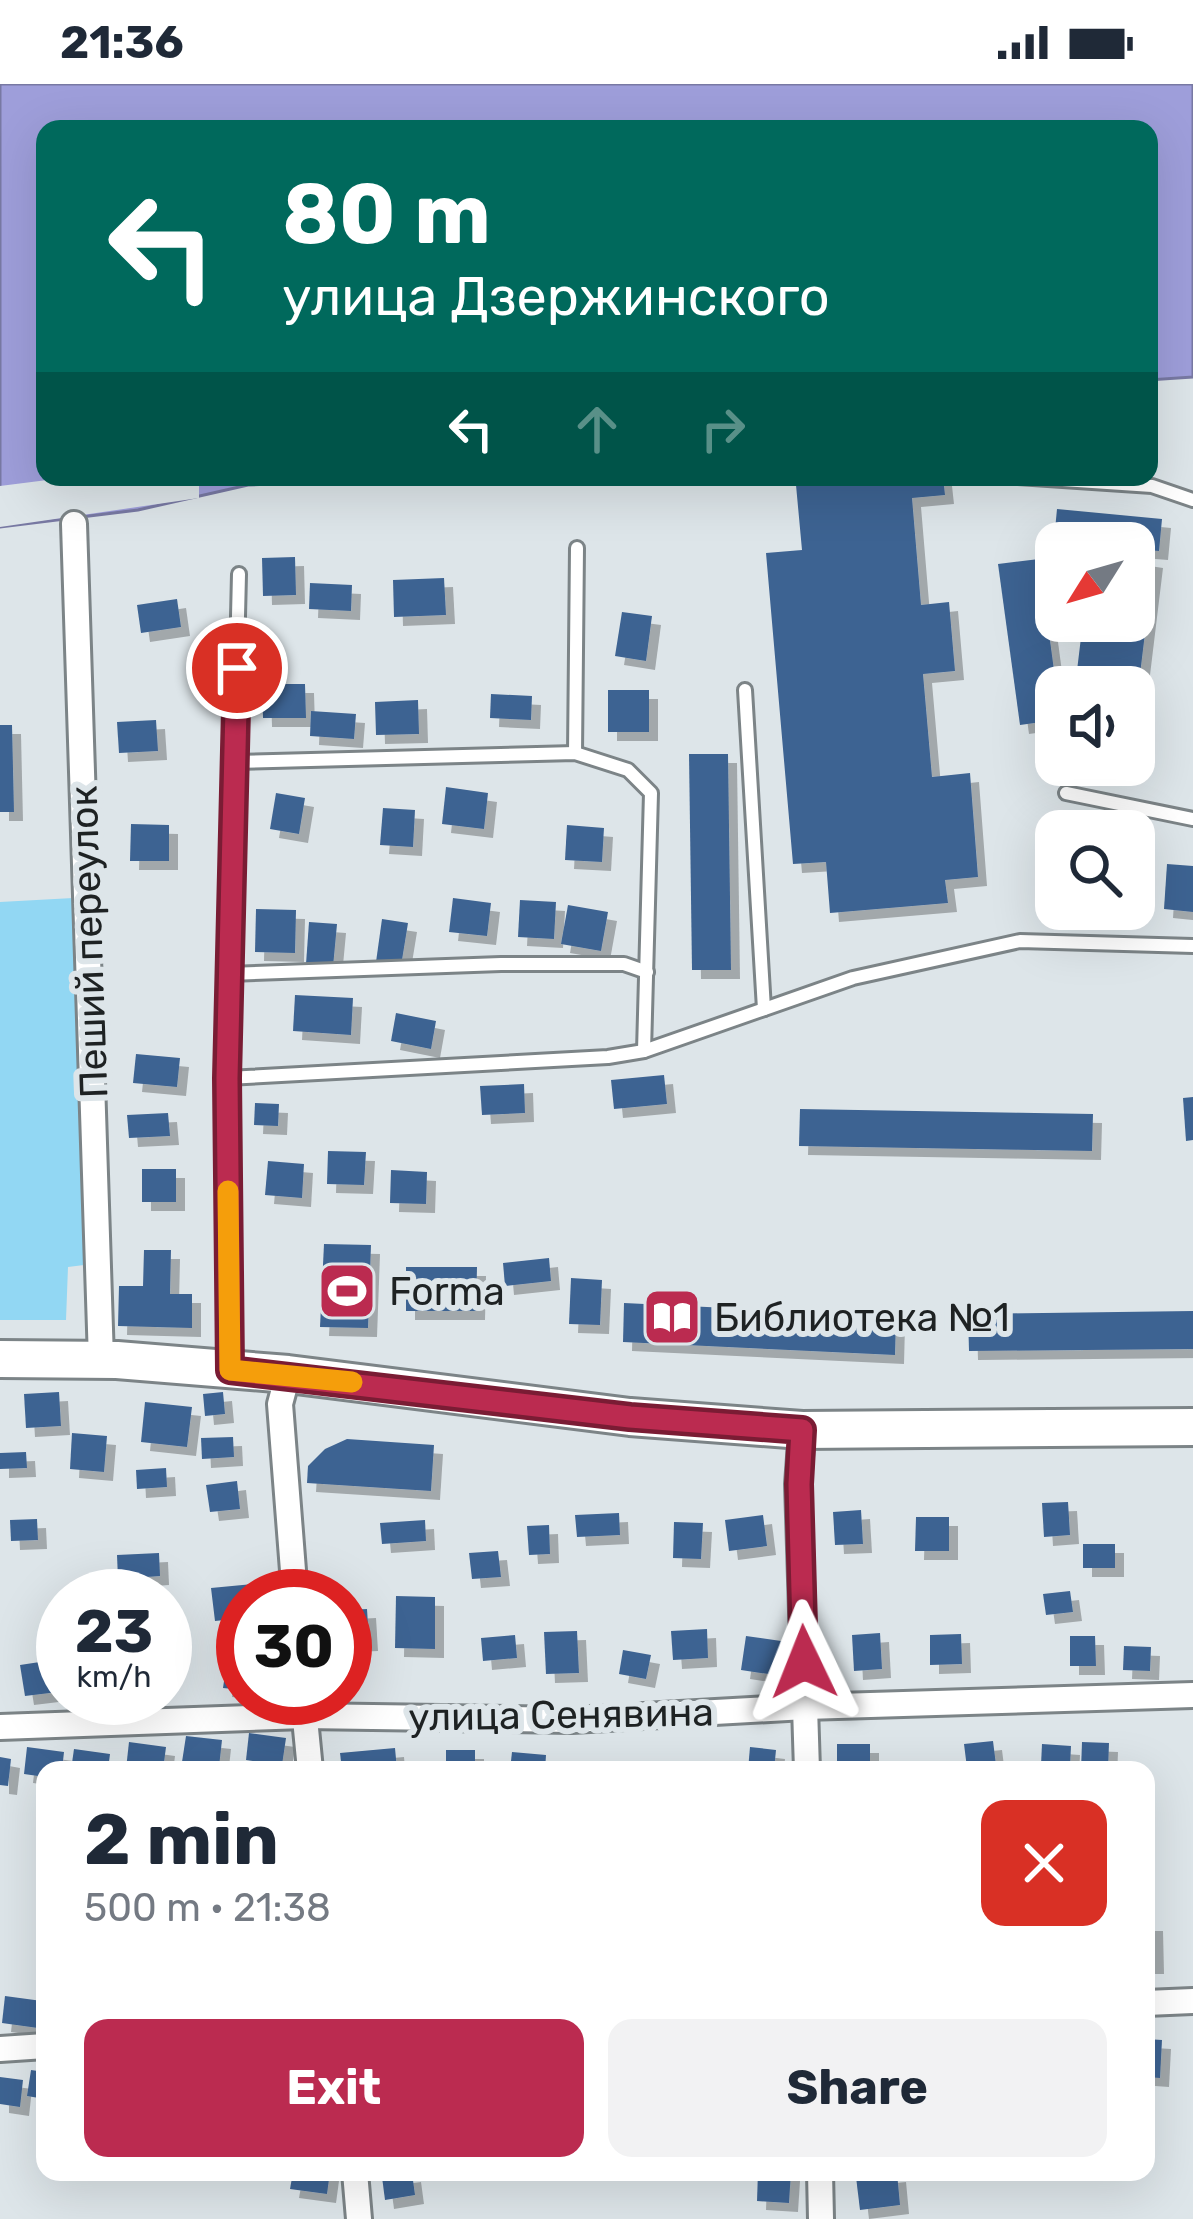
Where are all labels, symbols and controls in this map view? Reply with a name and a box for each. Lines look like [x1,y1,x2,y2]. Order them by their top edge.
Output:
text: 21:36 [60,16,184,69]
text: 80 m [282,164,491,264]
icon: left [84,168,240,324]
text: улица Дзержинского [282,265,830,329]
icon: left [438,396,504,462]
icon: ahead [564,396,630,462]
icon: right [690,396,756,462]
north arrow [1035,522,1155,642]
map controls [1035,522,1155,930]
pin [186,617,288,719]
icon: arrive [204,635,270,701]
button: sound [1035,666,1155,786]
street label: Пеший переулок [61,785,117,1099]
button: search [1035,810,1155,930]
sports icon: Forma [316,1260,378,1322]
place label: Forma [389,1269,505,1315]
library icon: Библиотека №1 [641,1286,703,1348]
place label: Библиотека №1 [714,1295,1010,1341]
speed limit sign: 30 [216,1569,372,1725]
text: 23 [75,1596,153,1667]
position arrow [741,1599,867,1725]
text: km/h [77,1659,151,1695]
street label: улица Сенявина [408,1689,714,1741]
text: 2 min [84,1797,279,1882]
button: close [981,1800,1107,1926]
text: 500 m · 21:38 [84,1885,331,1931]
button: Exit [84,2019,584,2157]
button: Share [608,2019,1107,2157]

